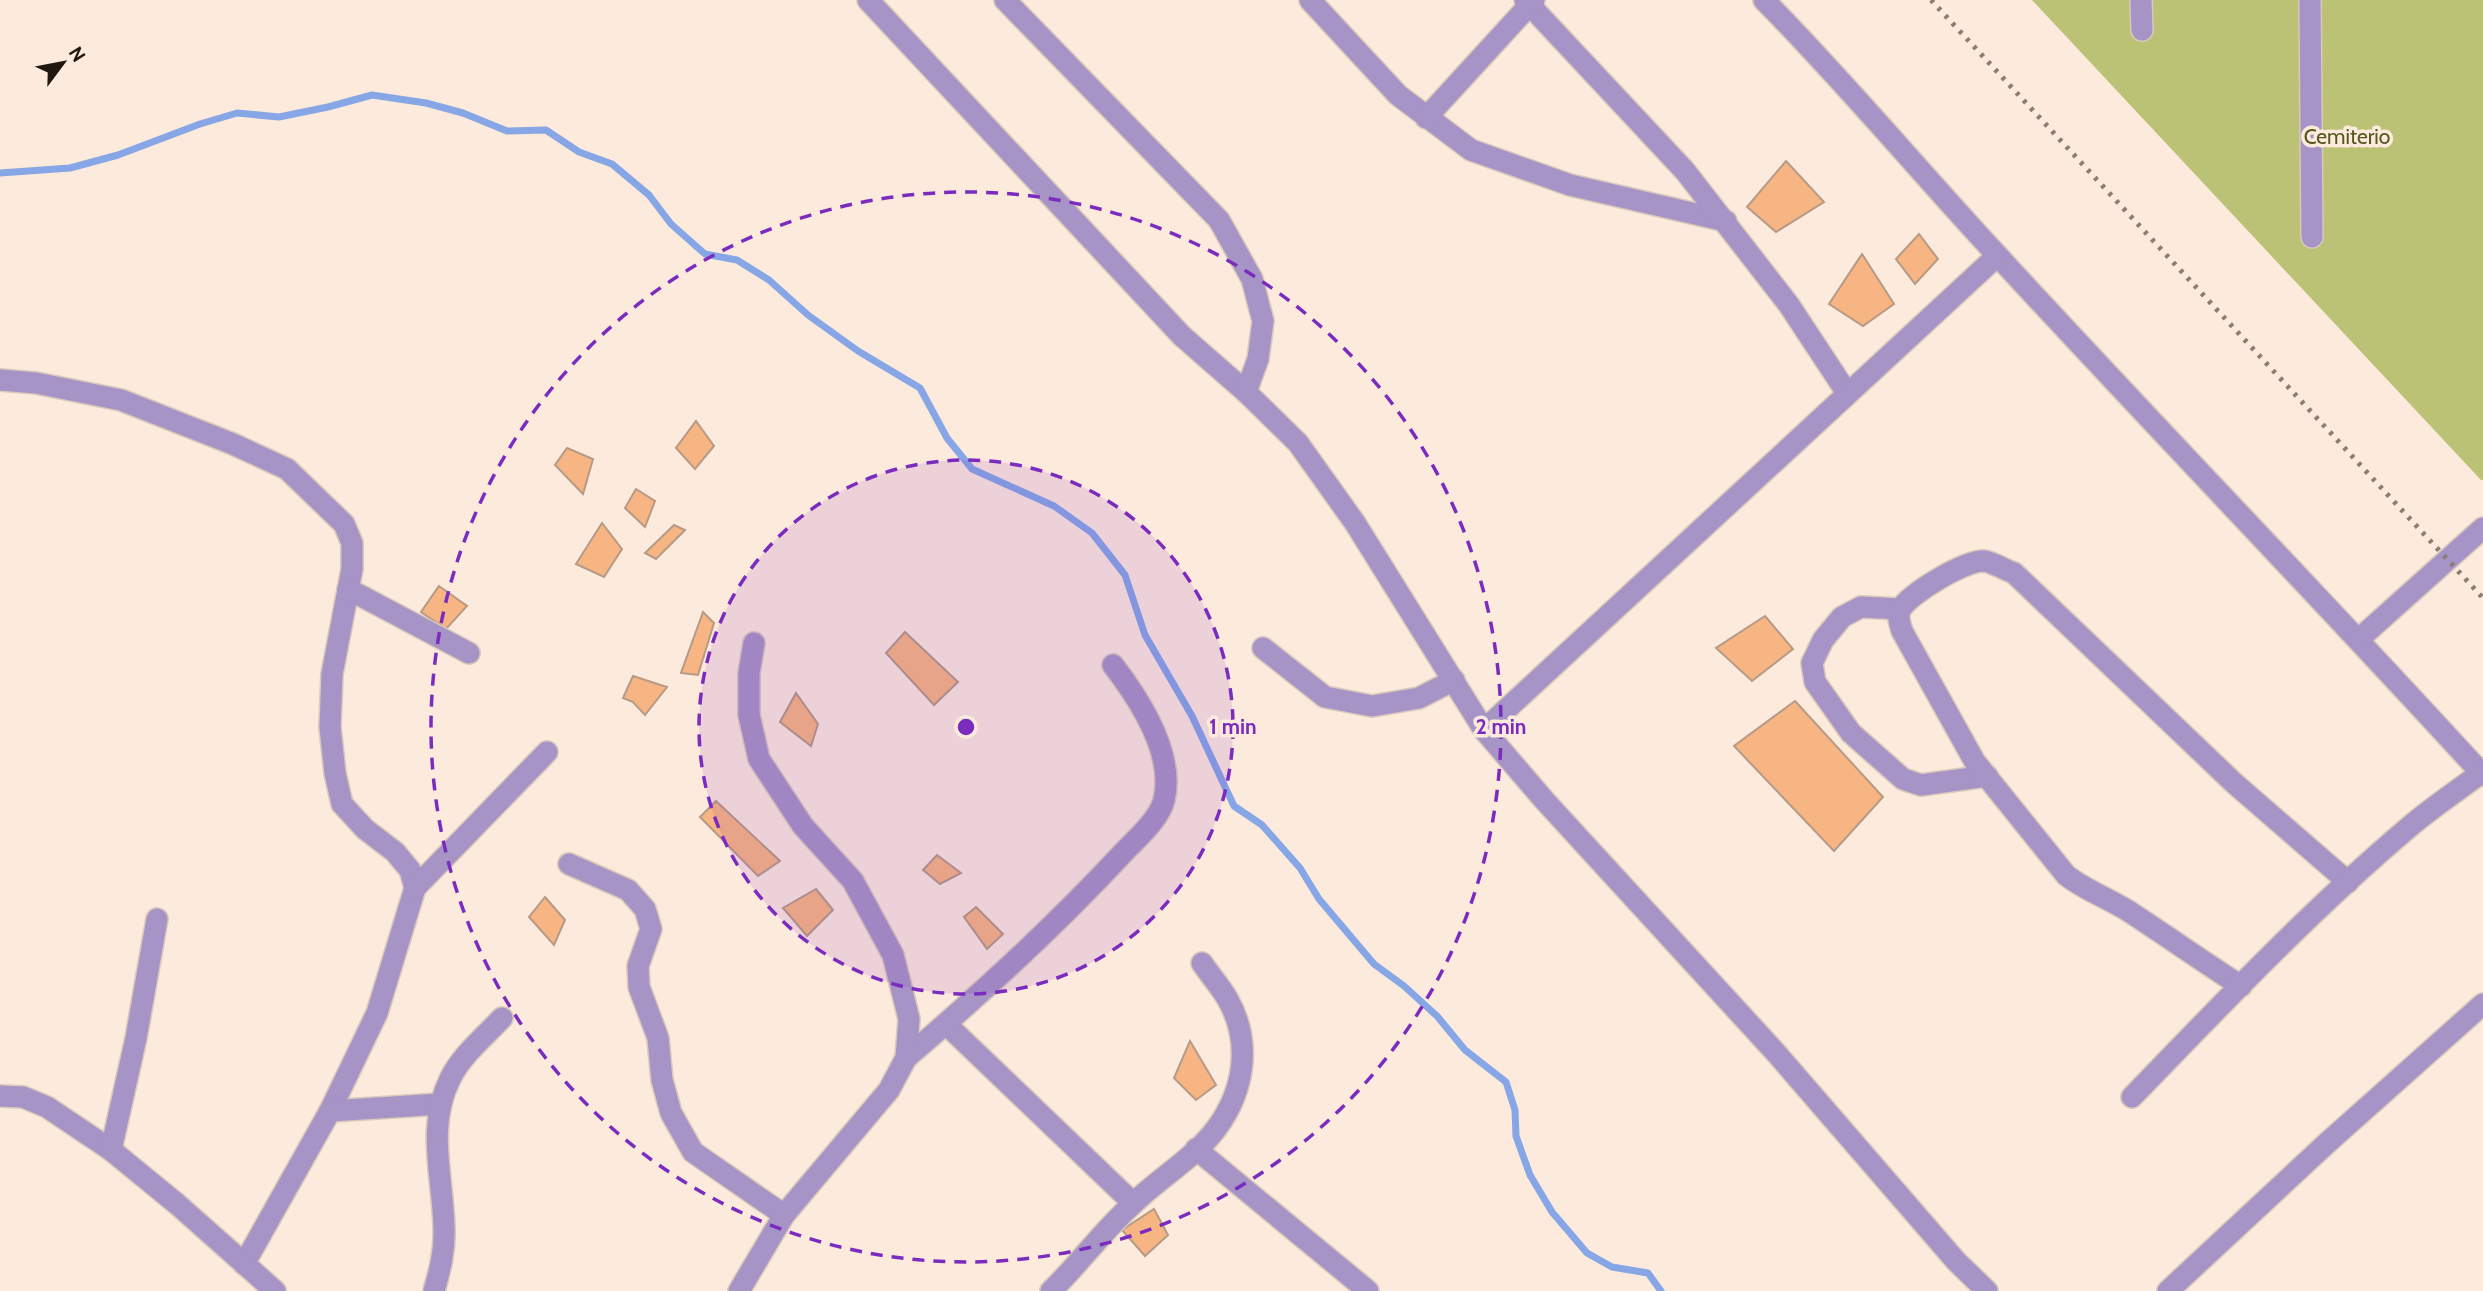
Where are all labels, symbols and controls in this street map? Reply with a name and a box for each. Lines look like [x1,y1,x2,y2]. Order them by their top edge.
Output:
north arrow [28,28,98,98]
text: N [64,42,90,66]
park label: Cemiterio [2304,124,2390,149]
text: 1 min [1209,714,1257,739]
text: 2 min [1476,714,1526,739]
centre of rings [954,715,978,739]

